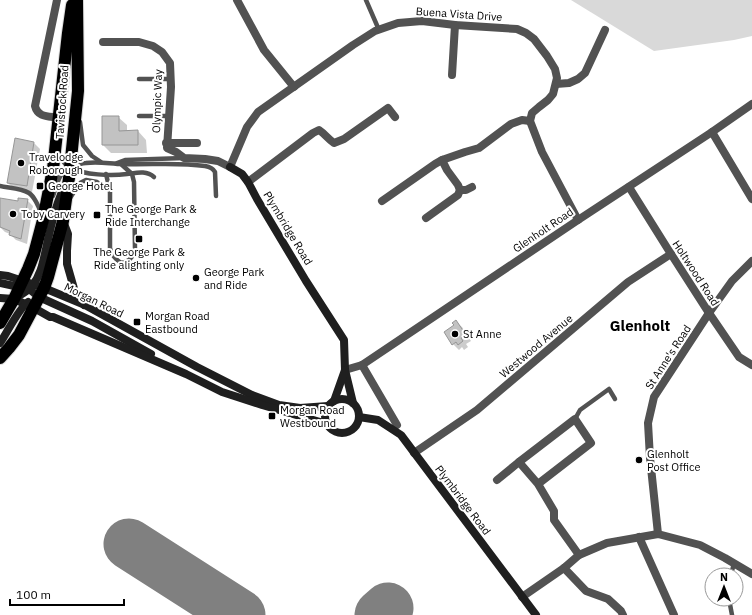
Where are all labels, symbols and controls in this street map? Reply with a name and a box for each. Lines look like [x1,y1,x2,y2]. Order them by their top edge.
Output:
street label: Buena Vista Drive [415,4,503,24]
street label: Tavistock Road [52,65,72,139]
street label: Olympic Way [149,68,165,133]
place label: Travelodge Roborough [29,150,83,177]
marker: Travelodge Roborough [16,158,26,168]
place label: George Hotel [48,179,113,193]
marker: George Hotel [35,181,45,191]
street label: Plymbridge Road [260,188,316,268]
place label: The George Park & Ride Interchange [105,202,197,229]
street label: Glenholt Road [510,205,576,255]
place label: Toby Carvery [21,207,86,221]
marker: Toby Carvery [8,209,18,219]
marker: The George Park & Ride Interchange [92,210,102,220]
marker: The George Park & Ride alighting only [134,234,144,244]
street label: Holtwood Road [670,237,722,309]
place label: The George Park & Ride alighting only [93,245,185,272]
place label: George Park and Ride [204,265,264,292]
marker: George Park and Ride [191,273,201,283]
street label: Morgan Road [62,280,126,320]
place label: Morgan Road Eastbound [145,309,210,336]
street label: Westwood Avenue [497,311,575,381]
district label: Glenholt [610,316,670,335]
marker: Morgan Road Eastbound [132,317,142,327]
street label: St Anne's Road [642,322,694,392]
place label: St Anne [463,327,501,341]
marker: St Anne [450,329,460,339]
place label: Morgan Road Westbound [280,403,345,430]
marker: Morgan Road Westbound [267,411,277,421]
place label: Glenholt Post Office [647,447,700,474]
marker: Glenholt Post Office [634,455,644,465]
street label: Plymbridge Road [432,462,494,538]
north arrow [704,567,744,607]
text: N [720,570,728,584]
scale bar [10,581,124,607]
text: 100 m [16,587,51,602]

